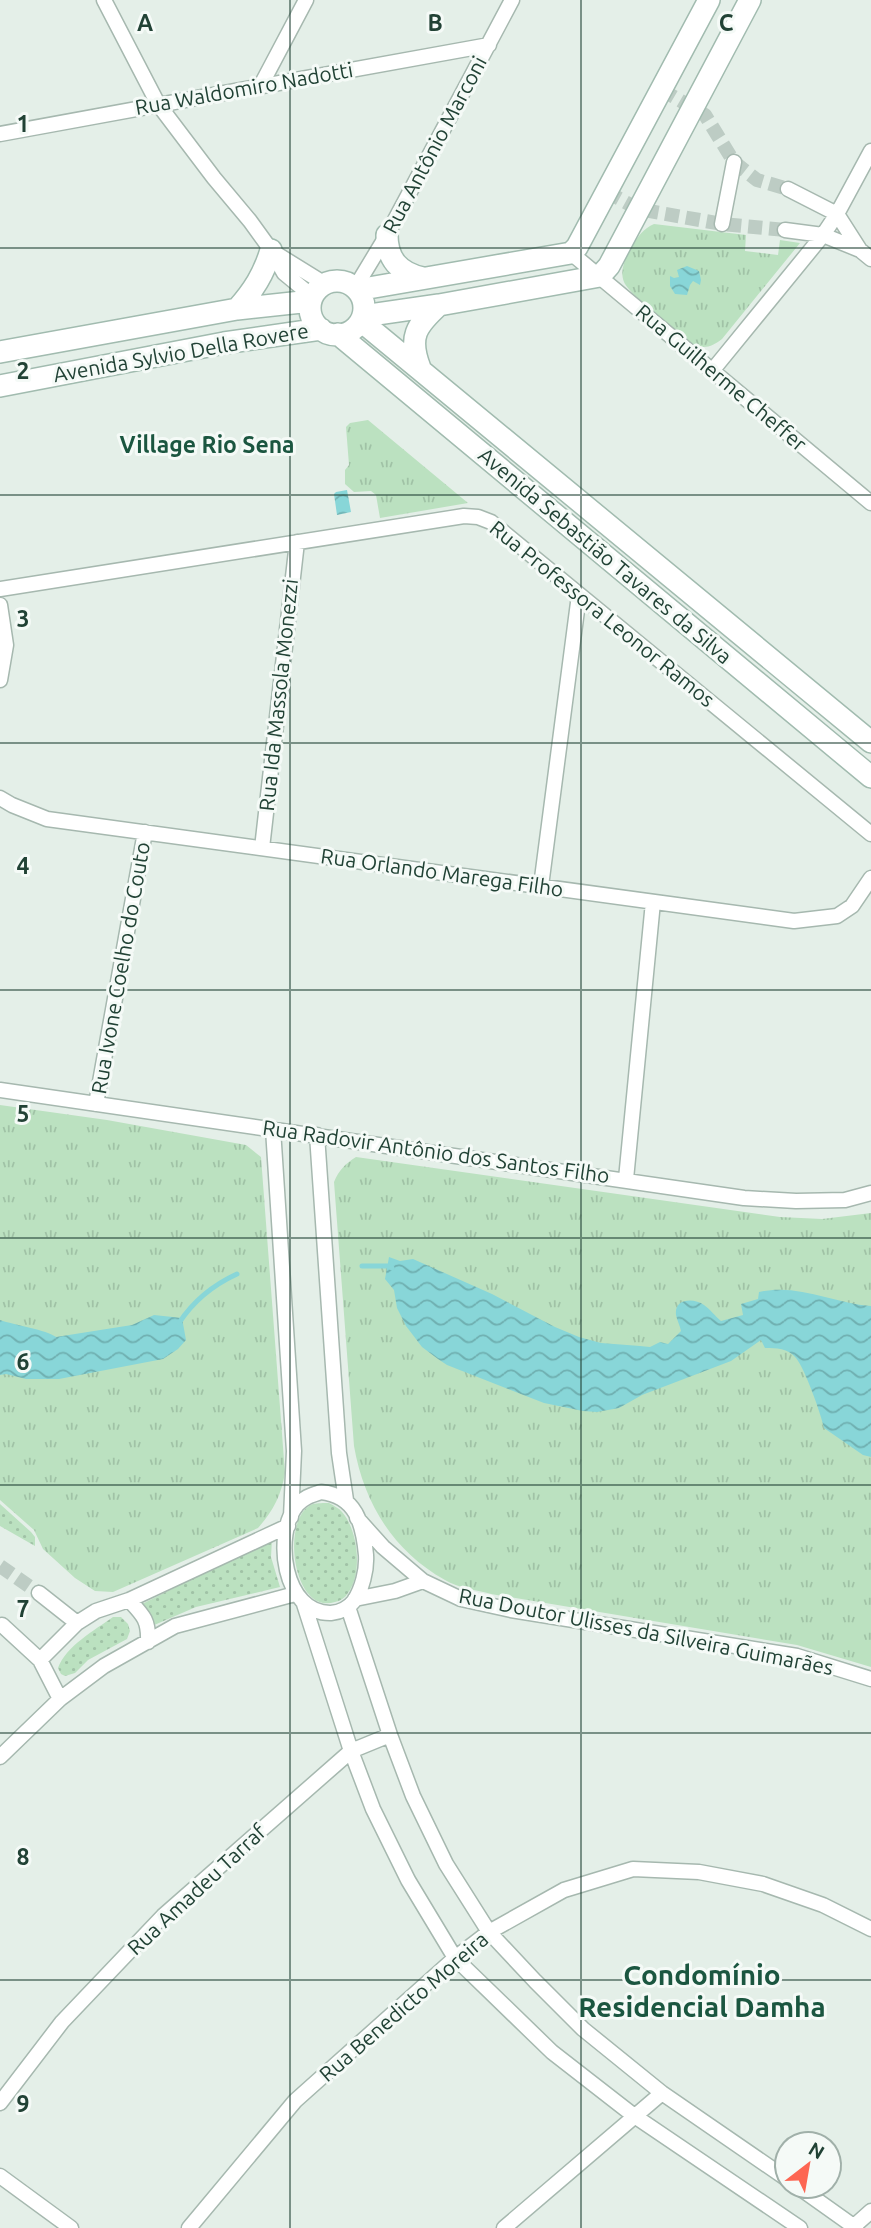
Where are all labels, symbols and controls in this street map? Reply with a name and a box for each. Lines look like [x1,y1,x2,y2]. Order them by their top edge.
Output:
text: A [137,10,153,35]
text: B [427,10,443,35]
text: C [719,10,734,35]
street label: Rua Antônio Marconi [377,52,491,237]
street label: Rua Waldomiro Nadotti [133,57,355,119]
text: 1 [17,111,29,136]
street label: Rua Guilherme Cheffer [631,299,812,456]
street label: Avenida Sylvio Della Rovere [51,318,310,386]
text: 2 [17,358,29,383]
district label: Village Rio Sena [119,432,295,457]
street label: Avenida Sebastião Tavares da Silva [474,442,737,668]
street label: Rua Professora Leonor Ramos [485,515,720,711]
street label: Rua Ida Massola Monezzi [254,578,302,812]
text: 3 [17,606,29,631]
street label: Rua Ivone Coelho do Couto [86,840,154,1096]
street label: Rua Orlando Marega Filho [319,843,565,901]
text: 4 [17,853,30,878]
text: 5 [17,1101,29,1126]
street label: Rua Radovir Antônio dos Santos Filho [261,1115,611,1187]
text: 6 [17,1349,30,1374]
street label: Rua Doutor Ulisses da Silveira Guimarães [457,1583,835,1679]
text: 7 [17,1596,29,1621]
street label: Rua Amadeu Tarraf [122,1818,271,1960]
text: 8 [17,1844,29,1869]
street label: Rua Benedicto Moreira [314,1926,493,2086]
district label: Condomínio Residencial Damha [578,1959,826,2022]
text: 9 [17,2091,29,2116]
north arrow [773,2130,843,2200]
text: N [805,2137,829,2164]

